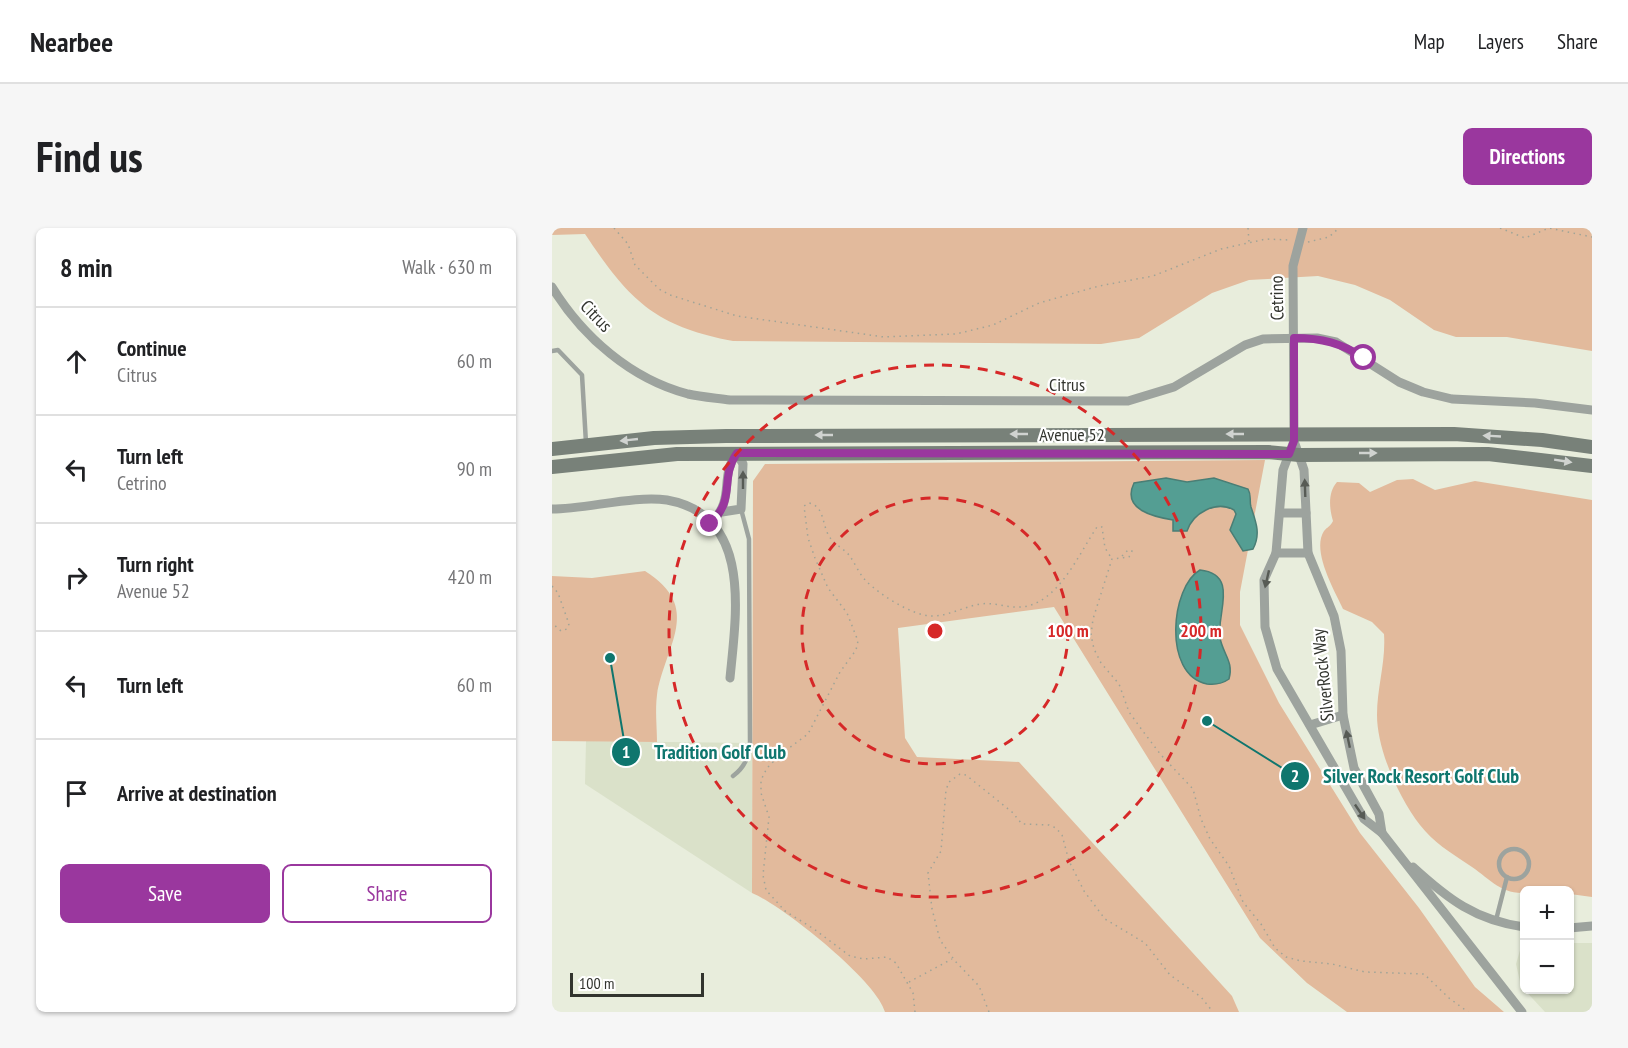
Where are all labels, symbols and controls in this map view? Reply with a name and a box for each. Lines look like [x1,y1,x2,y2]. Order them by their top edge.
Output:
text: Nearbee [30,23,113,60]
text: Map [1414,28,1445,55]
text: Layers [1478,28,1524,55]
text: Share [1557,28,1598,55]
button: Directions [1463,128,1592,185]
text: Find us [36,129,143,184]
text: 8 min [60,251,113,284]
text: Walk · 630 m [402,254,492,280]
street label: Cetrino [1265,275,1288,321]
street label: Citrus [576,295,617,337]
text: Continue [117,334,187,362]
route start [1350,344,1376,370]
icon: ahead [60,345,93,378]
text: 60 m [457,348,492,374]
text: Citrus [117,362,157,388]
street label: Citrus [1049,373,1085,396]
street label: Avenue 52 [1039,423,1105,446]
one-way arrow [1010,429,1029,439]
one-way arrow [1226,429,1245,439]
one-way arrow [815,430,834,440]
one-way arrow [1483,431,1502,440]
one-way arrow [620,435,639,445]
text: Turn left [117,442,183,470]
one-way arrow [1359,448,1378,458]
icon: left [60,453,93,486]
text: 90 m [457,456,492,482]
one-way arrow [1554,456,1573,465]
text: Cetrino [117,470,167,496]
one-way arrow [738,471,748,490]
one-way arrow [1300,479,1309,498]
route end [696,510,722,536]
text: Turn right [117,550,194,578]
icon: right [60,561,93,594]
text: 420 m [448,564,492,590]
one-way arrow [1262,570,1271,589]
text: Avenue 52 [117,578,190,604]
text: 100 m [1047,619,1089,642]
text: 200 m [1180,619,1222,642]
centre of rings [925,621,945,641]
street label: SilverRock Way [1306,627,1339,722]
icon: left [60,669,93,702]
text: Turn left [117,671,183,699]
text: 60 m [457,672,492,698]
one-way arrow [1343,730,1352,749]
callout: Tradition Golf Club [611,733,798,771]
text: Tradition Golf Club [654,739,786,765]
text: 1 [622,740,630,763]
callout: Silver Rock Resort Golf Club [1280,757,1531,795]
text: Silver Rock Resort Golf Club [1323,763,1519,789]
text: 2 [1291,764,1299,787]
icon: arrive [60,777,93,810]
text: Arrive at destination [117,779,277,807]
one-way arrow [1354,803,1366,819]
button: Save [60,864,270,923]
button: Share [282,864,492,923]
map controls [1520,886,1574,994]
button: + [1520,886,1574,940]
button: − [1520,940,1574,994]
scale bar [570,970,704,998]
text: 100 m [579,973,614,993]

